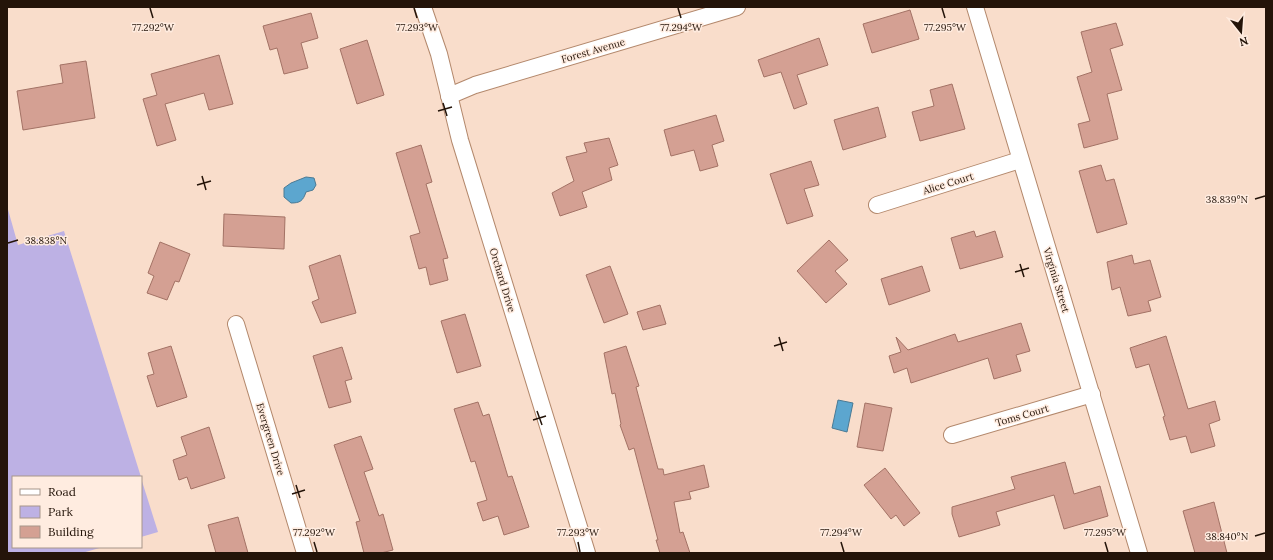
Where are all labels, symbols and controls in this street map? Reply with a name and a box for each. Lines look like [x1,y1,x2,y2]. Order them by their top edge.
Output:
north arrow [1221,12,1261,52]
text: 77.292°W [132,21,175,34]
text: 77.293°W [396,21,439,34]
text: 77.294°W [660,21,703,34]
text: 77.295°W [924,21,967,34]
text: N [1237,34,1250,50]
street label: Forest Avenue [560,35,627,66]
street label: Alice Court [920,170,975,198]
text: 38.839°N [1206,193,1249,206]
text: 38.838°N [25,234,67,247]
street label: Virginia Street [1040,245,1073,314]
street label: Orchard Drive [487,246,519,314]
street label: Evergreen Drive [253,401,288,478]
street label: Toms Court [994,402,1051,429]
legend [12,476,142,548]
text: Road [48,484,76,499]
text: Park [48,504,74,519]
text: Building [48,524,94,539]
text: 77.292°W [293,526,336,539]
text: 77.293°W [557,526,600,539]
text: 77.294°W [820,526,863,539]
text: 77.295°W [1084,526,1127,539]
text: 38.840°N [1206,530,1249,543]

